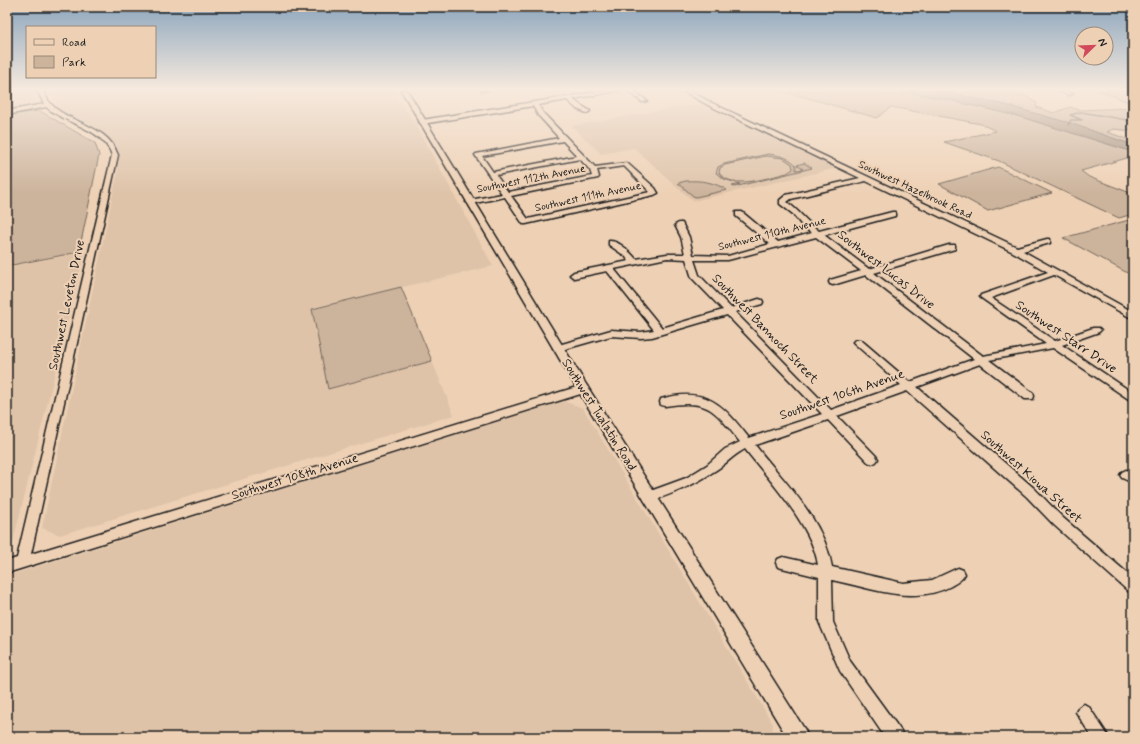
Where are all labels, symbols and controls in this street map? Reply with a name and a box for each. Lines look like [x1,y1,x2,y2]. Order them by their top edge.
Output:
legend [26,26,156,78]
north arrow [1074,26,1114,66]
text: Road [62,35,86,51]
text: N [1094,36,1110,49]
text: Park [62,55,86,71]
street label: Southwest Hazelbrook Road [856,157,974,223]
street label: Southwest 112th Avenue [475,161,587,196]
street label: Southwest 111th Avenue [534,179,643,215]
street label: Southwest 110th Avenue [717,214,828,254]
street label: Southwest Lucas Drive [834,227,938,313]
street label: Southwest Leveton Drive [45,238,89,372]
street label: Southwest Bannoch Street [708,270,822,388]
street label: Southwest Starr Drive [1012,297,1120,377]
street label: Southwest Tualatin Road [558,356,640,474]
street label: Southwest 106th Avenue [777,366,907,424]
street label: Southwest Kiowa Street [977,427,1085,527]
street label: Southwest 108th Avenue [230,450,360,504]

